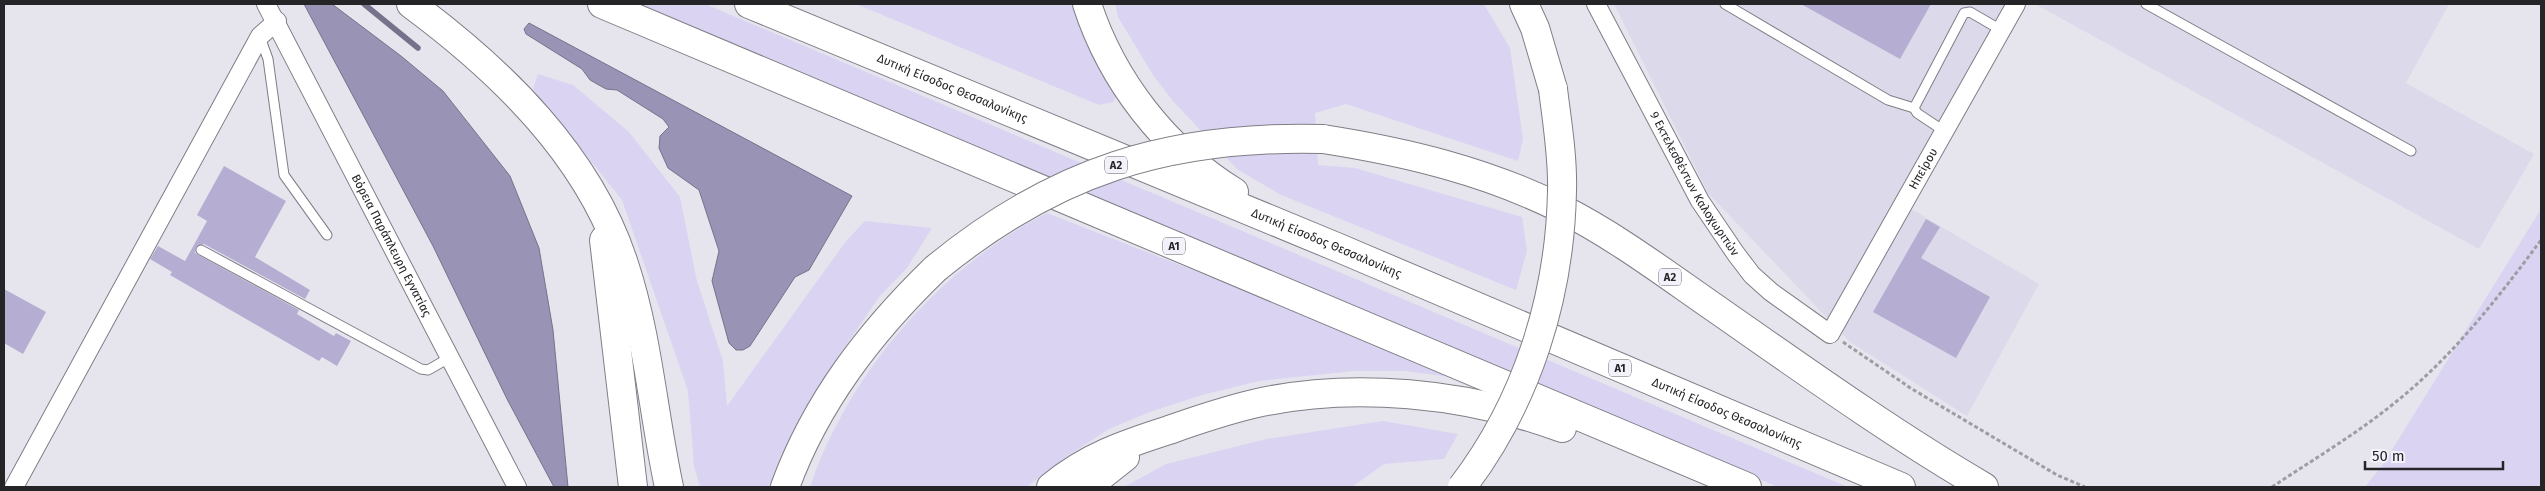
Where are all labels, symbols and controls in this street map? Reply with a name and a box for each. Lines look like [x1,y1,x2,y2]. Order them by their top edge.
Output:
street label: Δυτική Είσοδος Θεσσαλονίκης [875,51,1030,126]
street label: 9 Εκτελεσθέντων Καλοχωριτών [1647,109,1742,259]
street label: Ηπείρου [1906,145,1940,192]
road number: Α2 [1105,156,1127,174]
street label: Βόρεια Παράπλευρη Εγνατίας [349,172,434,319]
street label: Δυτική Είσοδος Θεσσαλονίκης [1249,206,1404,281]
road number: Α1 [1163,238,1185,255]
road number: Α2 [1659,268,1681,286]
road number: Α1 [1609,359,1631,376]
street label: Δυτική Είσοδος Θεσσαλονίκης [1650,375,1804,451]
scale bar [2365,438,2502,470]
text: 50 m [2372,447,2405,465]

